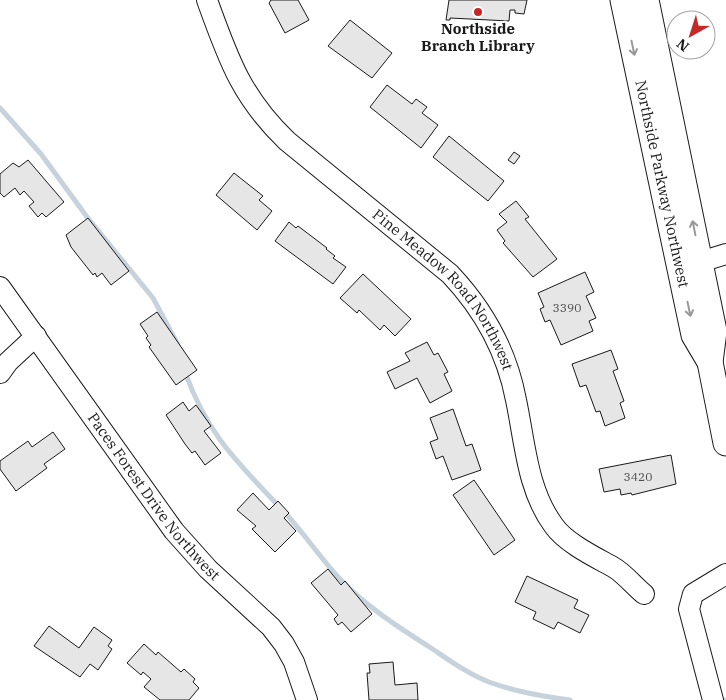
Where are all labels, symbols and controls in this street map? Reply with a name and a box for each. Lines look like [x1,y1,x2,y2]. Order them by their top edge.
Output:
marker: Northside Branch Library [472,6,484,18]
north arrow [666,10,716,60]
place label: Northside Branch Library [421,19,535,55]
text: N [673,35,693,56]
one-way arrow [629,39,638,55]
street label: Northside Parkway Northwest [631,78,694,289]
street label: Pine Meadow Road Northwest [369,205,518,373]
one-way arrow [688,221,698,237]
house number: 3390 [553,300,581,315]
one-way arrow [684,301,694,317]
street label: Paces Forest Drive Northwest [84,409,224,584]
house number: 3420 [624,469,652,484]

